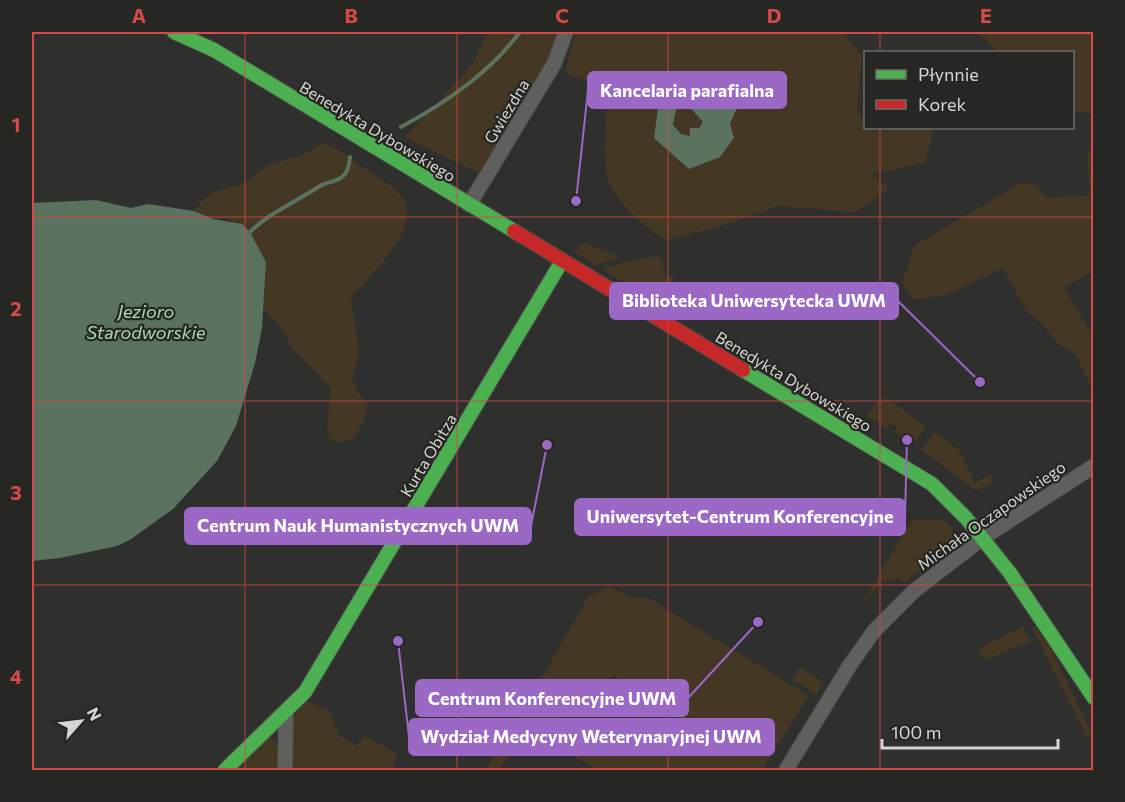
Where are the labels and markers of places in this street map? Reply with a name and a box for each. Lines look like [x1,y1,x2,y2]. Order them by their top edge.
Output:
callout: Kancelaria parafialna [588,72,786,108]
callout: Biblioteka Uniwersytecka UWM [610,283,898,319]
callout: Uniwersytet-Centrum Konferencyjne [575,499,905,535]
callout: Centrum Nauk Humanistycznych UWM [185,508,531,544]
callout: Centrum Konferencyjne UWM [416,680,688,716]
callout: Wydział Medycyny Weterynaryjnej UWM [409,719,774,755]

